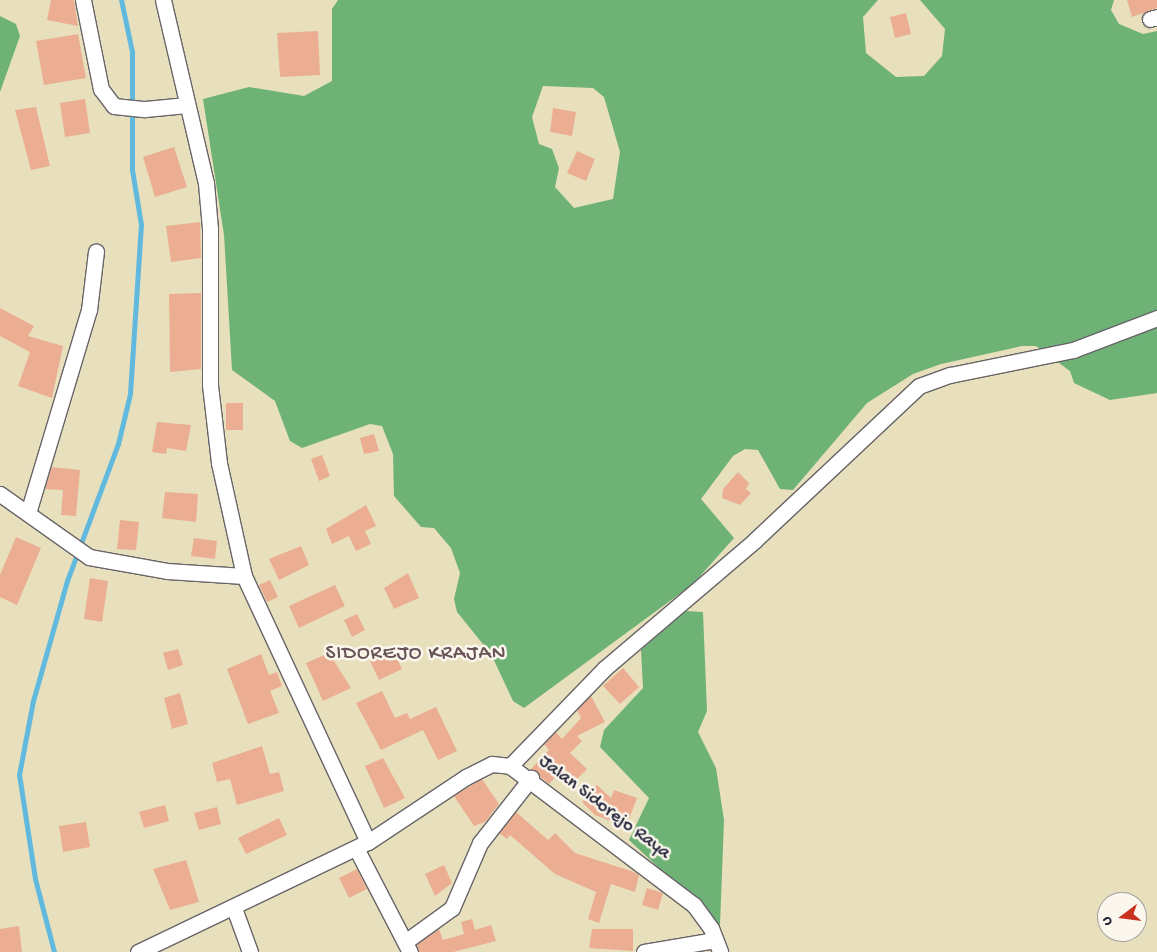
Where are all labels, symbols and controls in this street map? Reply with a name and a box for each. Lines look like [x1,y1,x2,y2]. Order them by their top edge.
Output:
district label: SIDOREJO KRAJAN [324,642,508,668]
street label: Jalan Sidorejo Raya [533,751,675,865]
north arrow [1097,892,1147,942]
text: U [1099,915,1117,927]

